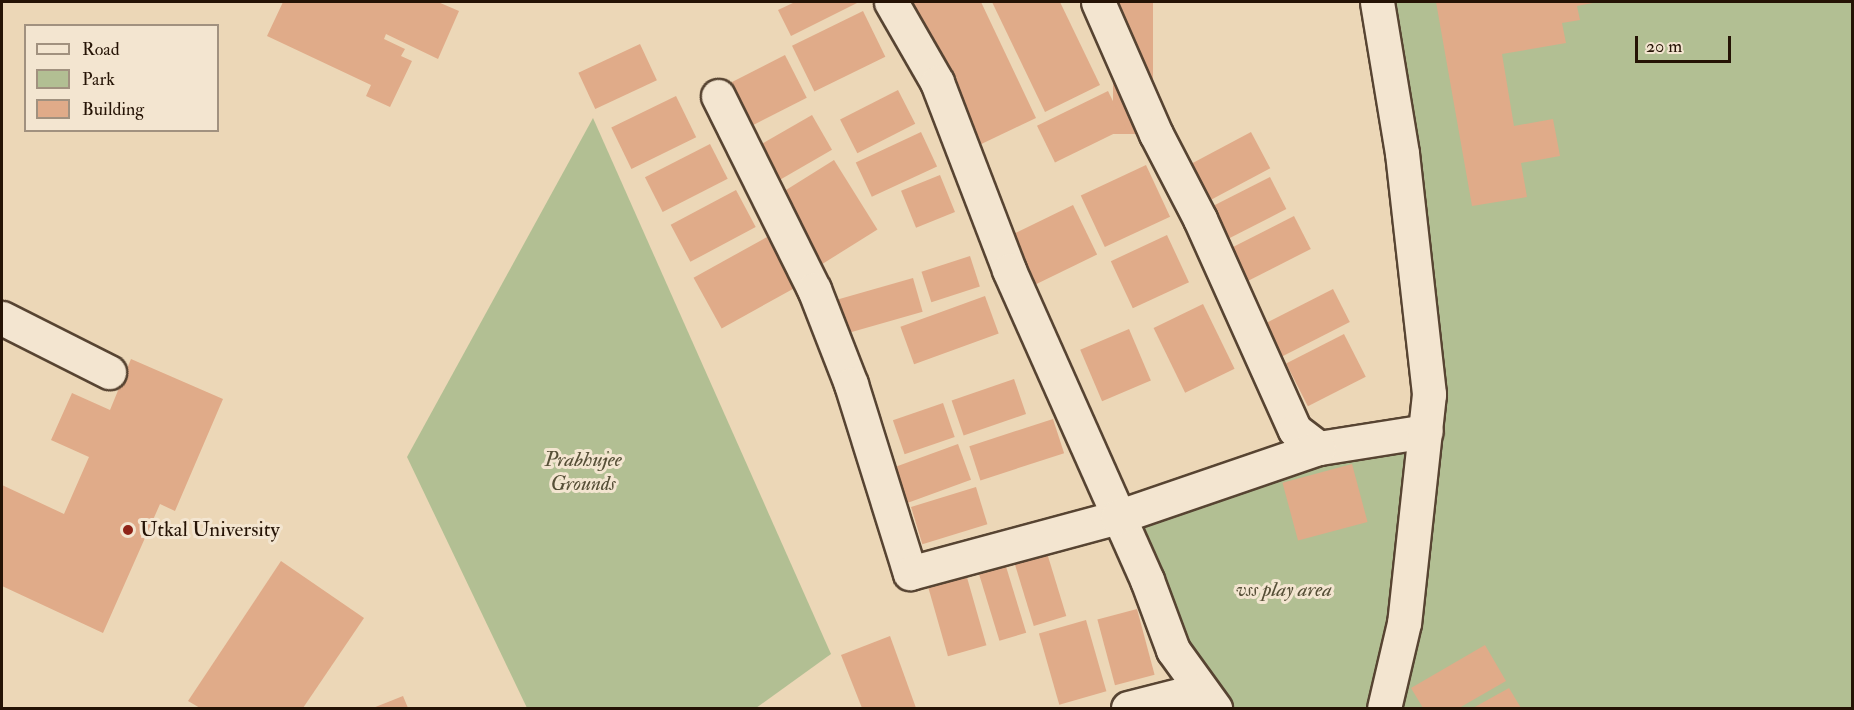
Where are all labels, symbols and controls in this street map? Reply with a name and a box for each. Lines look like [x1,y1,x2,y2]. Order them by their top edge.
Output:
legend [24,24,219,132]
scale bar [1638,24,1734,62]
text: 20 m [1646,35,1682,58]
text: Road [82,38,120,61]
text: Park [82,68,115,91]
text: Building [82,98,144,121]
park label: Prabhujee Grounds [544,447,622,497]
place label: Utkal University [140,517,280,543]
marker: Utkal University [121,523,135,537]
park label: vss play area [1236,577,1332,603]

